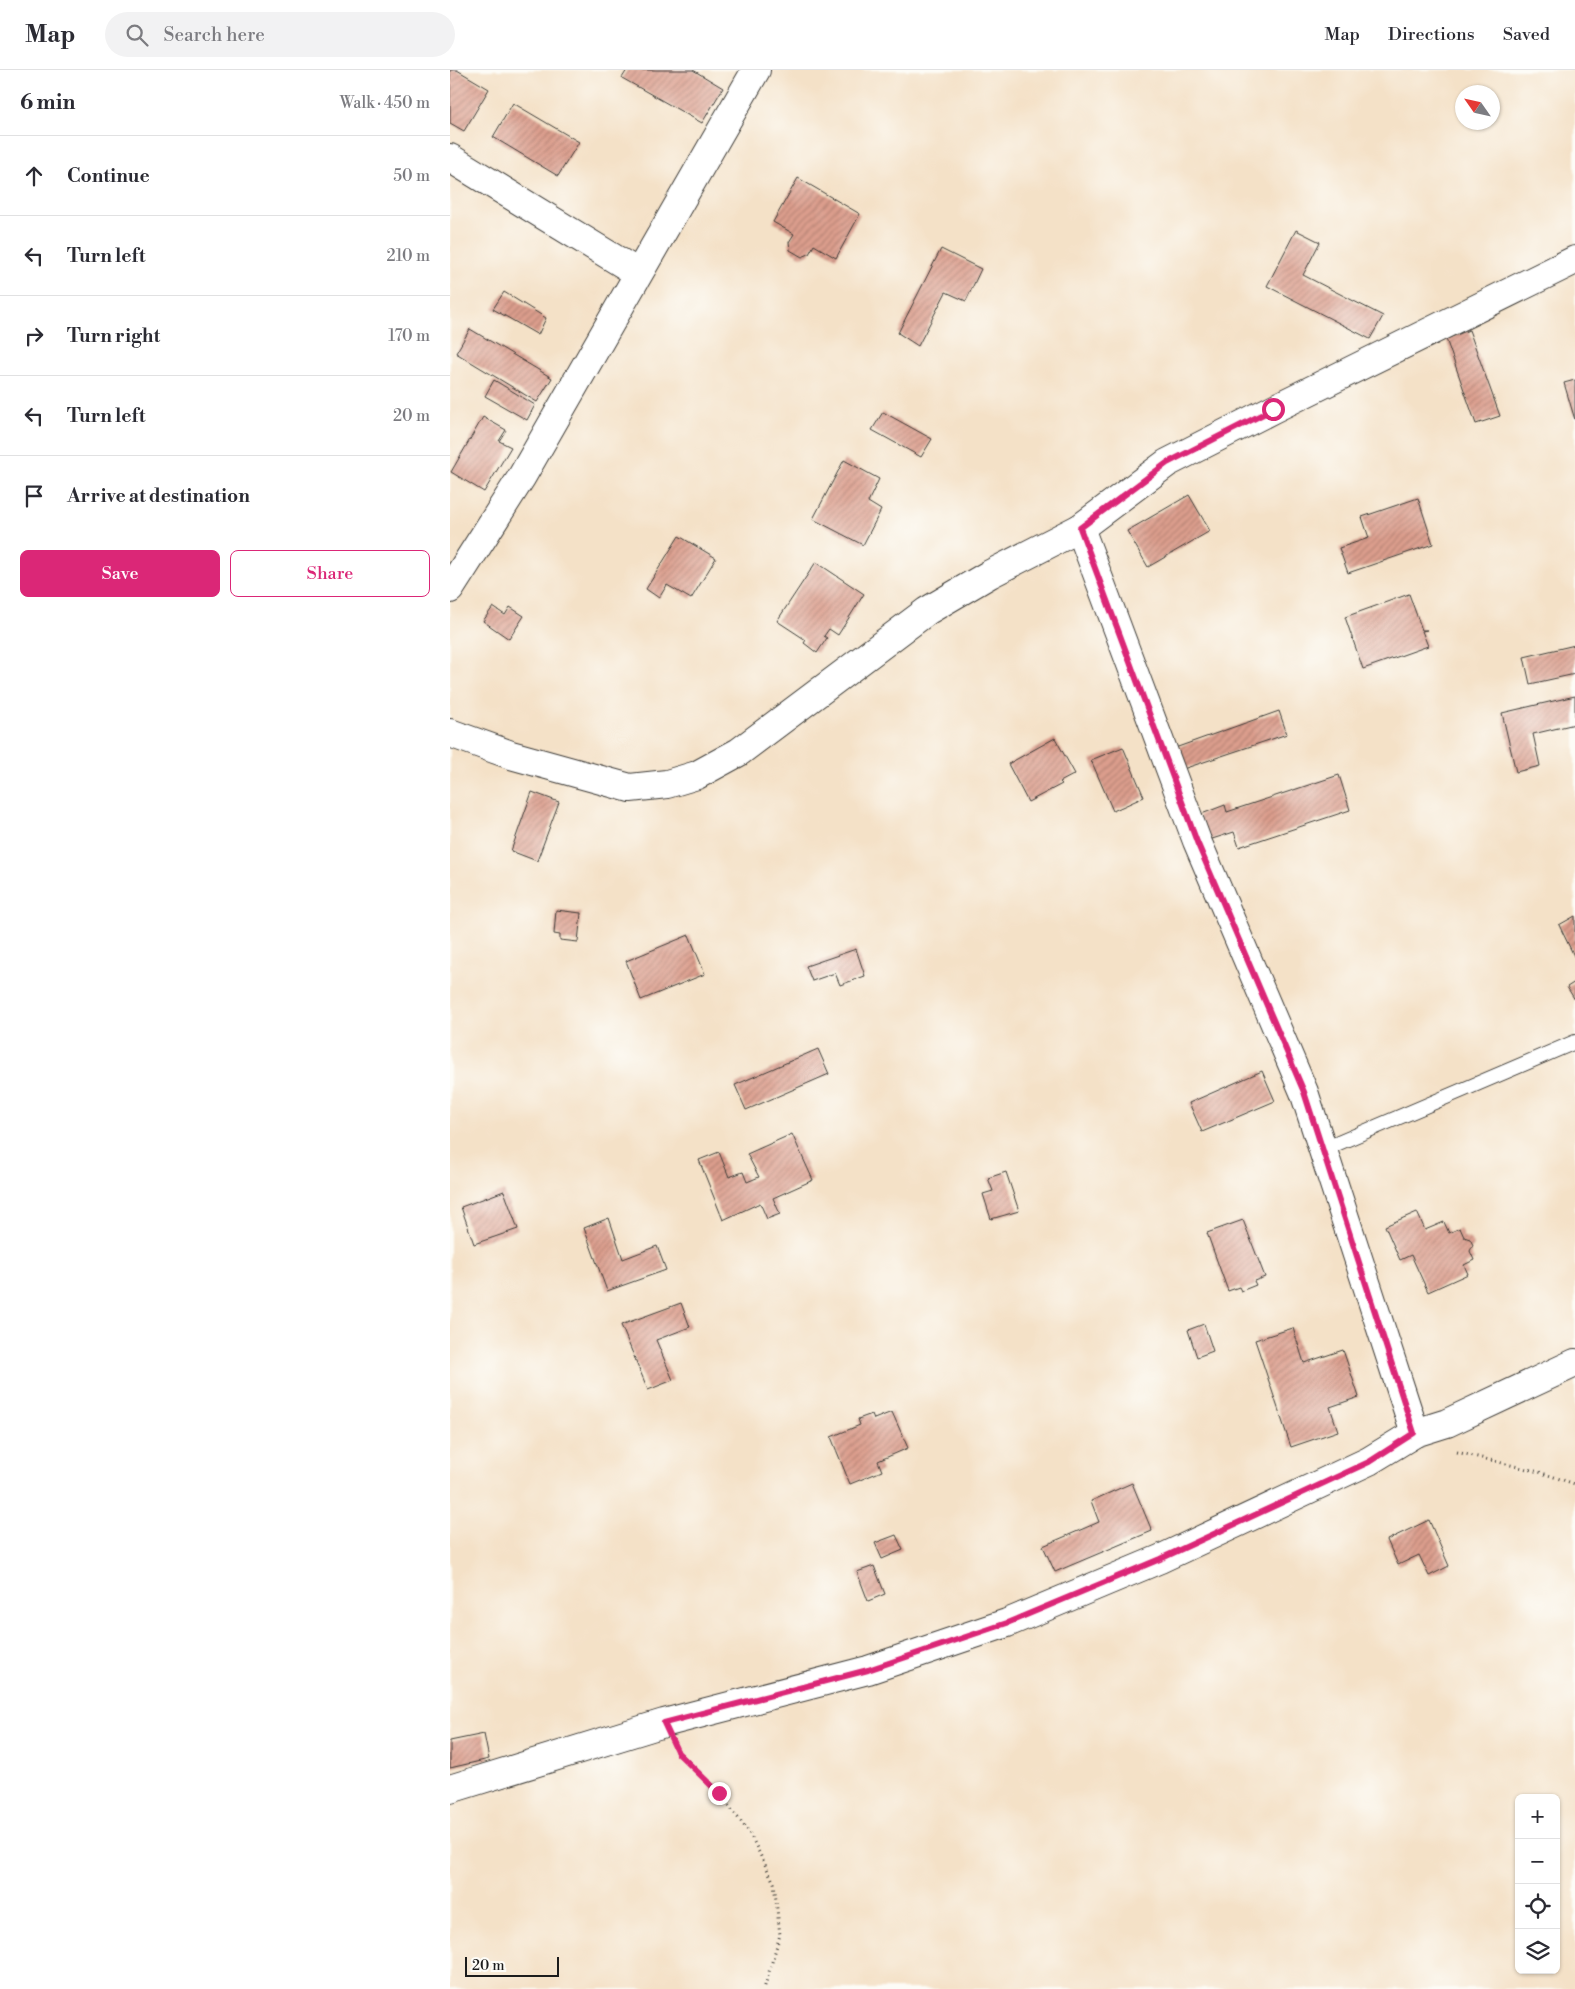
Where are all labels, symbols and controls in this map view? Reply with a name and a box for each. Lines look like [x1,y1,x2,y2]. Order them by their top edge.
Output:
search box [105,12,455,57]
text: Map [25,20,75,50]
icon: search [123,21,151,49]
text: Search here [163,23,265,47]
text: Map [1324,23,1360,46]
text: Directions [1388,23,1475,46]
text: Saved [1503,23,1550,46]
north arrow [1455,85,1500,130]
text: 6 min [20,90,75,116]
text: Walk · 450 m [340,93,430,113]
icon: ahead [20,162,48,190]
text: Continue [67,164,150,188]
text: 50 m [393,166,430,186]
icon: left [20,242,48,270]
text: Turn left [67,244,146,268]
text: 210 m [386,246,430,266]
icon: right [20,322,48,350]
text: Turn right [67,324,160,348]
text: 170 m [388,326,430,346]
route start [1262,398,1285,421]
icon: left [20,402,48,430]
text: Turn left [67,404,146,428]
text: 20 m [393,406,430,426]
icon: arrive [20,482,48,510]
text: Arrive at destination [67,484,250,508]
button: Save [20,550,220,597]
button: Share [230,550,430,597]
route end [708,1782,731,1805]
map controls [1515,1794,1560,1974]
button: + [1515,1794,1560,1839]
button: − [1515,1839,1560,1884]
button: locate [1515,1884,1560,1929]
button: layers [1515,1929,1560,1974]
scale bar [465,1954,559,1977]
text: 20 m [472,1957,504,1975]

